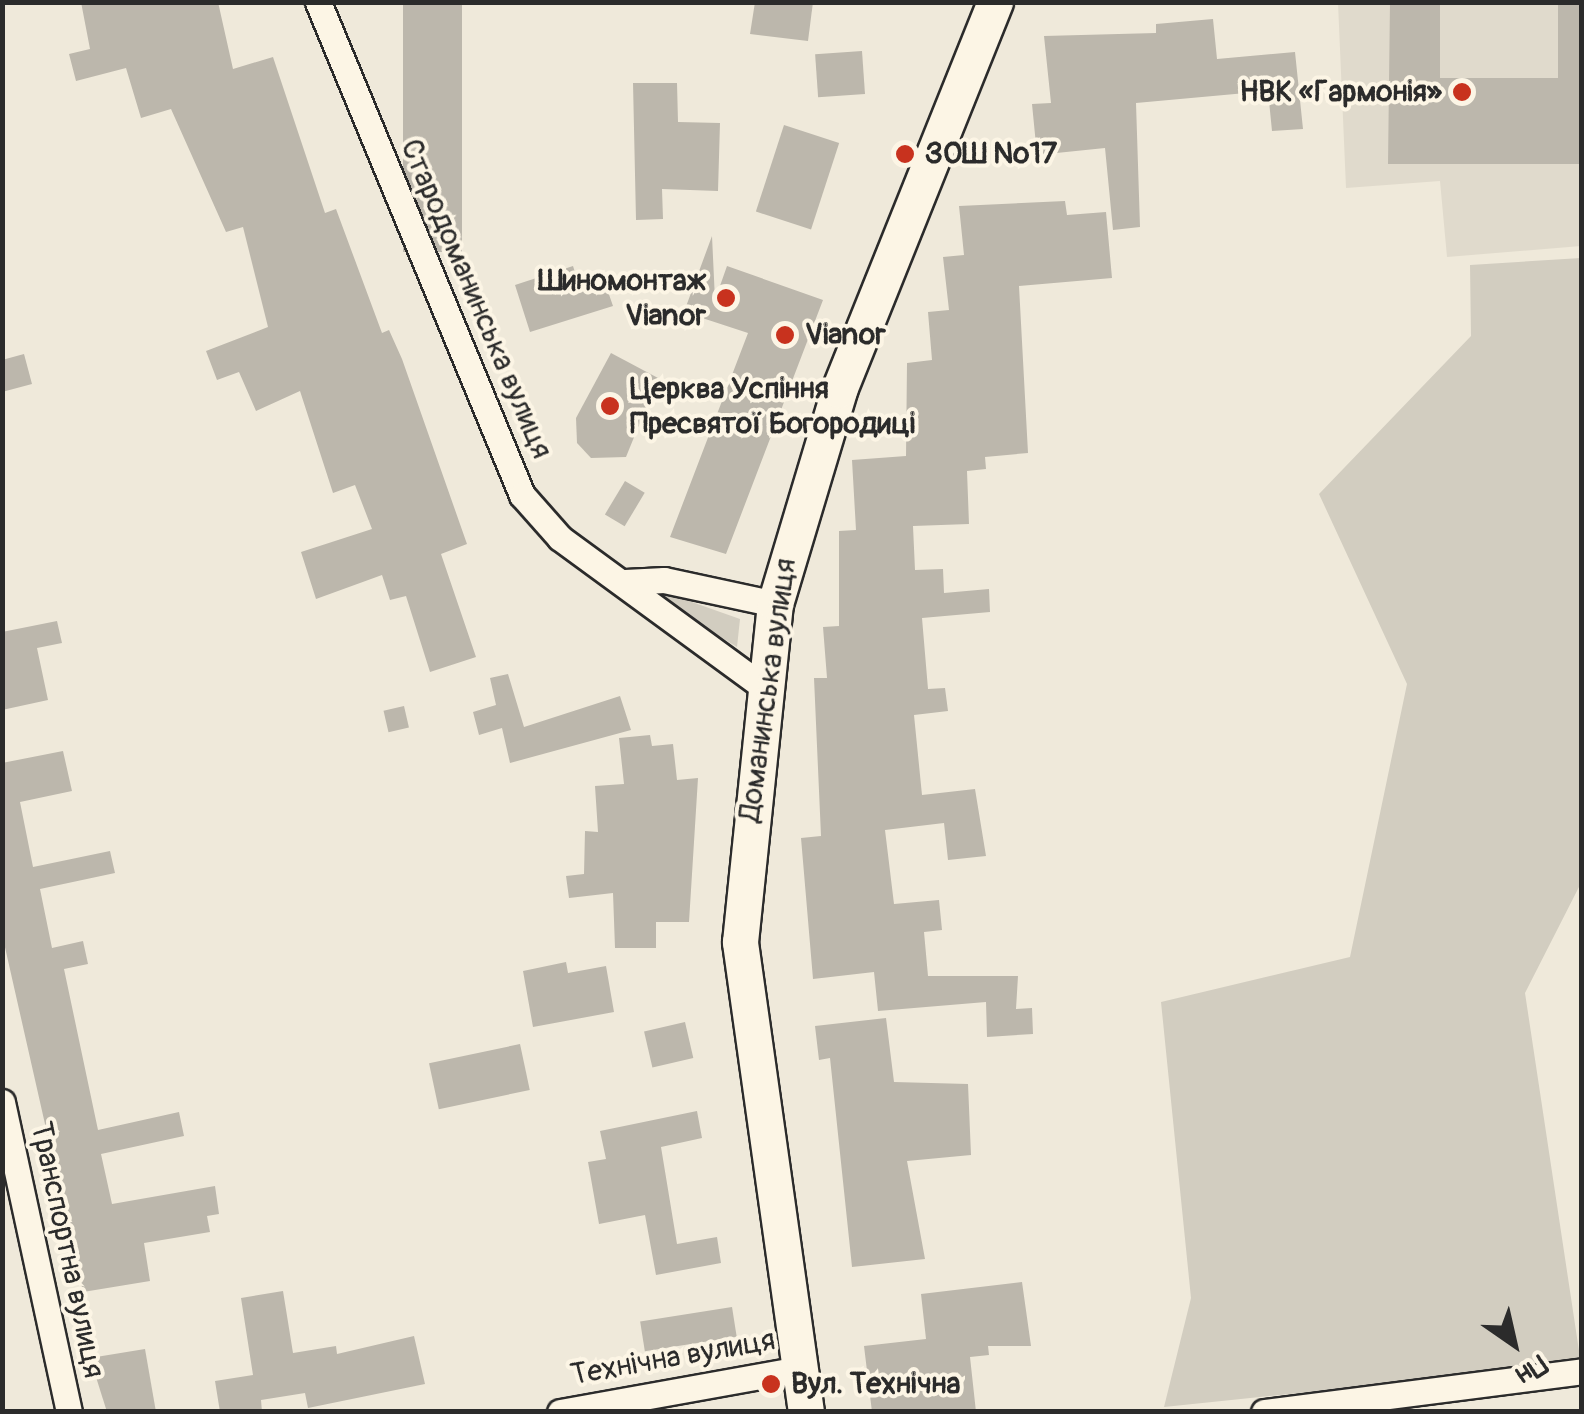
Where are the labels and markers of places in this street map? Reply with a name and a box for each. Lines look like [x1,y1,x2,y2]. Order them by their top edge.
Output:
place label: НВК «Гармонія» [1239,74,1442,110]
marker: НВК «Гармонія» [1451,81,1473,103]
place label: ЗОШ №17 [925,136,1057,172]
marker: ЗОШ №17 [894,143,916,165]
place label: Шиномонтаж Vianor [538,263,706,334]
marker: Шиномонтаж Vianor [715,287,737,309]
place label: Vianor [805,317,886,353]
marker: Vianor [774,324,796,346]
place label: Церква Успіння Пресвятої Богородиці [630,371,915,442]
marker: Церква Успіння Пресвятої Богородиці [599,395,621,417]
place label: Вул. Технічна [791,1366,960,1402]
marker: Вул. Технічна [760,1373,782,1395]

